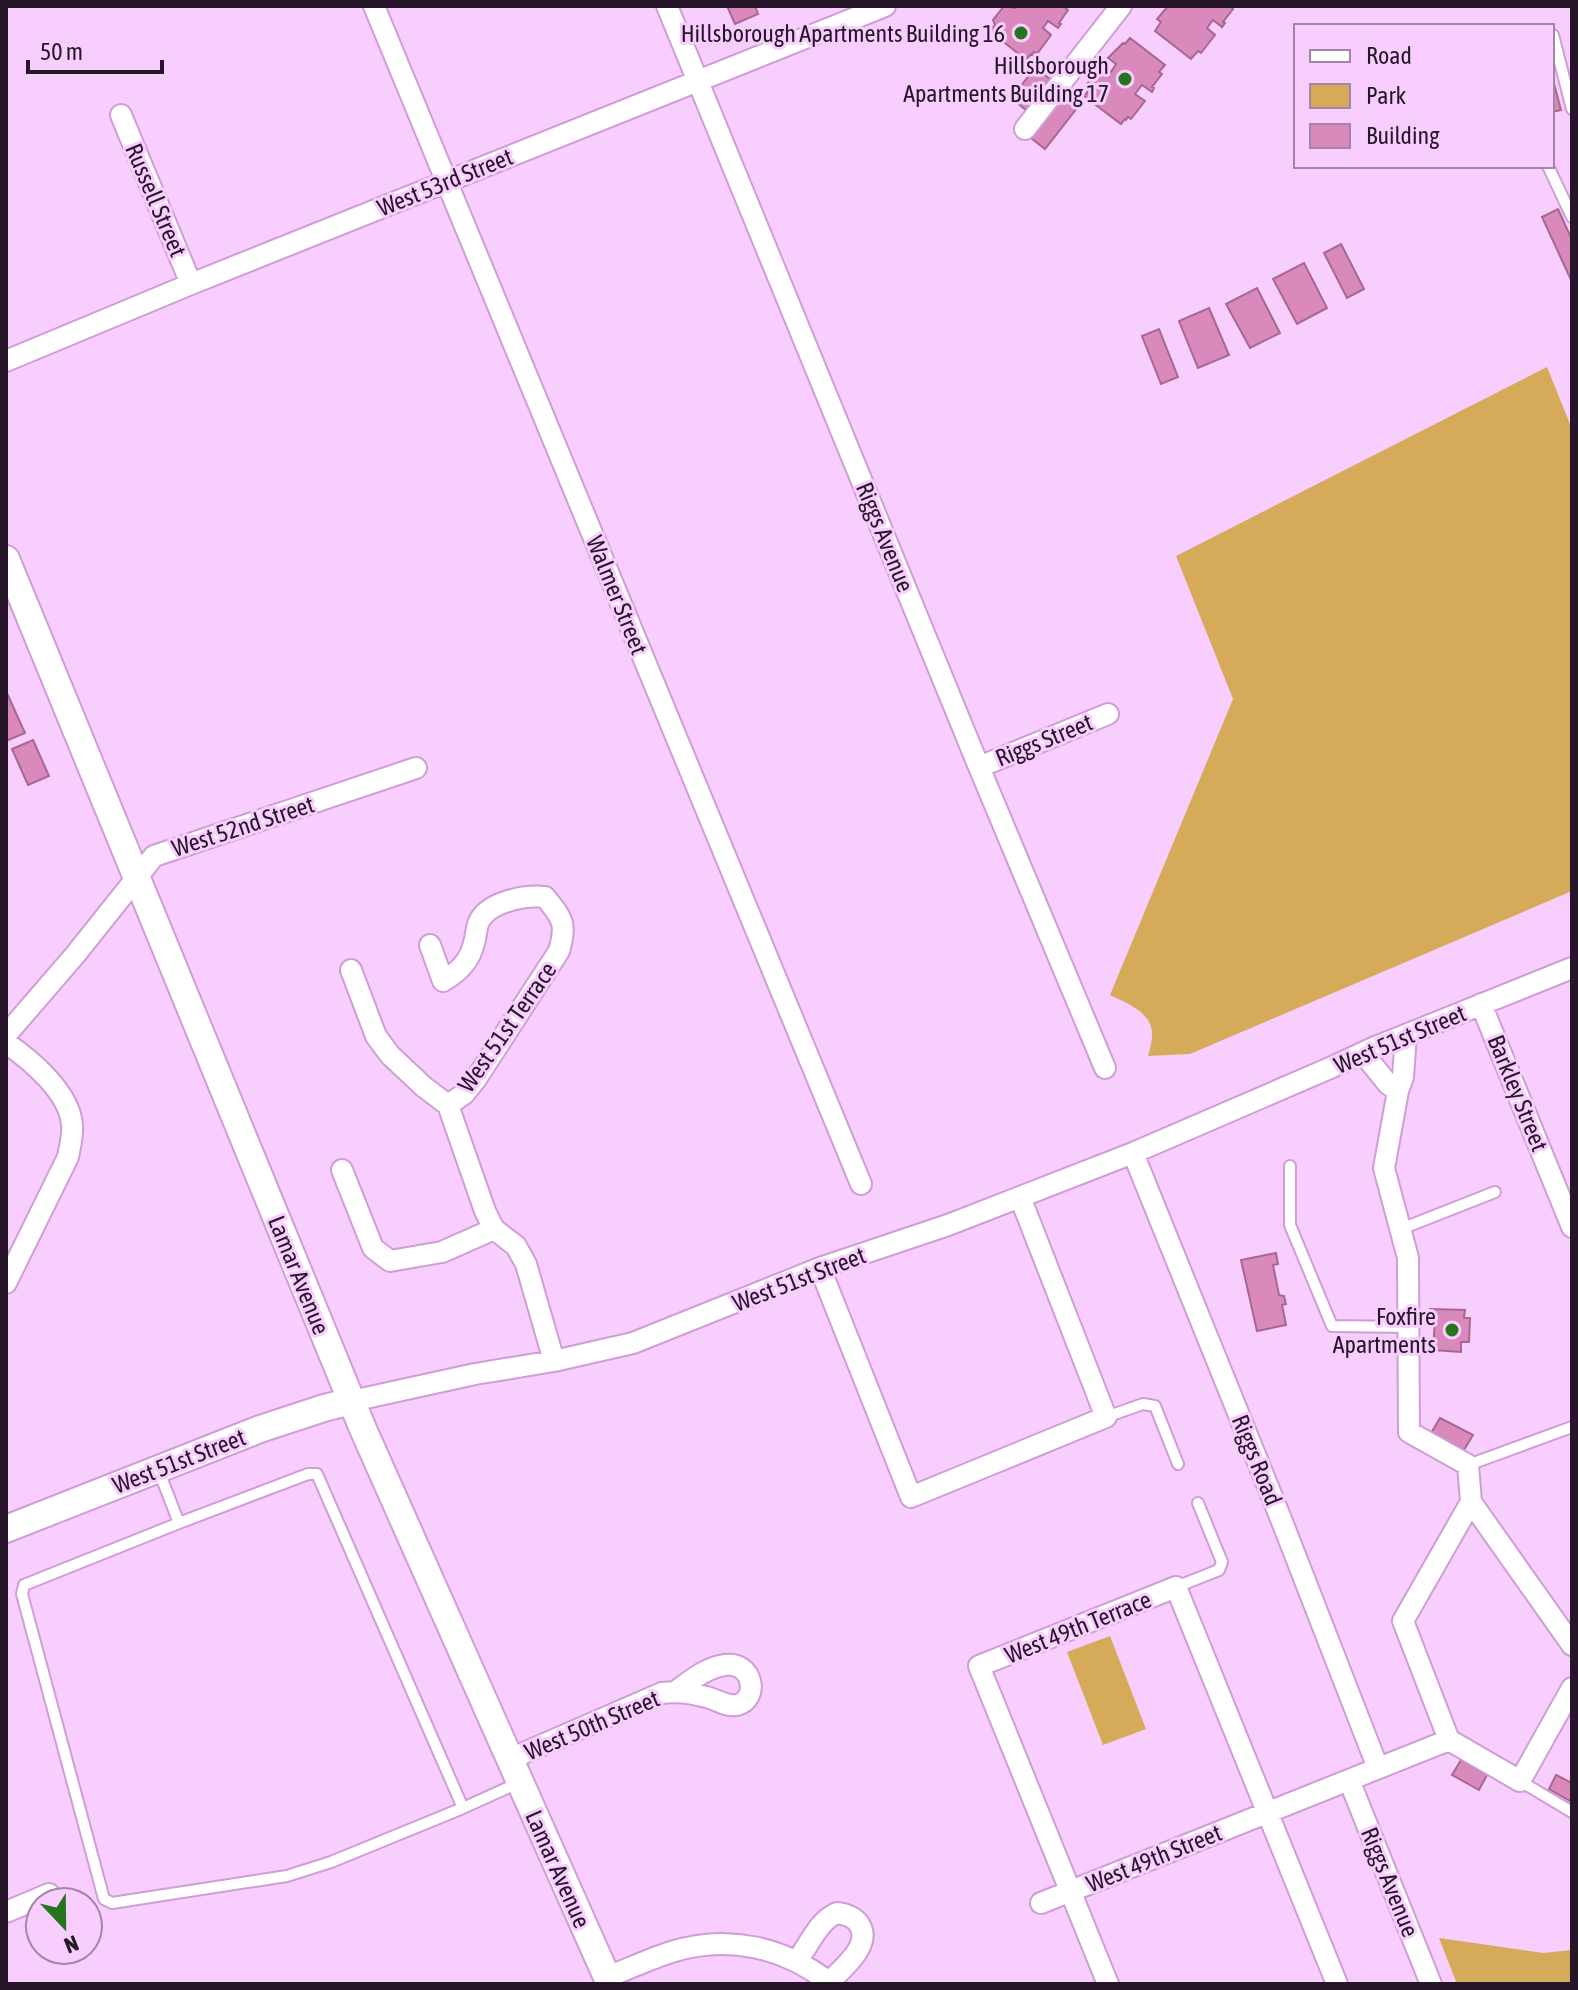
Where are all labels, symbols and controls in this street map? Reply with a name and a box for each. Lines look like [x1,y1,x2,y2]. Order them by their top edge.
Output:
place label: Hillsborough Apartments Building 16 [681,20,1005,47]
scale bar [28,24,162,74]
marker: Hillsborough Apartments Building 16 [1012,24,1030,42]
legend [1294,24,1554,168]
text: 50 m [40,38,83,65]
text: Road [1366,42,1412,69]
place label: Hillsborough Apartments Building 17 [903,52,1109,107]
marker: Hillsborough Apartments Building 17 [1116,70,1134,88]
text: Park [1366,82,1407,109]
text: Building [1366,122,1440,149]
street label: Russell Street [120,139,192,261]
street label: West 53rd Street [374,143,517,221]
street label: Riggs Avenue [851,478,919,596]
street label: Walmer Street [581,532,653,658]
street label: Riggs Street [992,708,1096,772]
street label: West 52nd Street [169,790,318,862]
street label: West 51st Terrace [452,957,562,1097]
street label: West 51st Street [1330,999,1470,1079]
street label: Barkley Street [1482,1031,1554,1155]
street label: Lamar Avenue [263,1212,335,1338]
street label: West 51st Street [729,1241,869,1317]
place label: Foxfire Apartments [1333,1303,1436,1358]
marker: Foxfire Apartments [1443,1321,1461,1339]
street label: Riggs Road [1227,1411,1287,1509]
street label: West 51st Street [109,1423,249,1499]
street label: West 49th Terrace [1001,1585,1155,1669]
street label: West 50th Street [521,1685,663,1765]
street label: Lamar Avenue [520,1806,596,1932]
street label: West 49th Street [1083,1819,1226,1897]
street label: Riggs Avenue [1356,1823,1424,1941]
north arrow [24,1886,104,1966]
text: N [61,1930,82,1959]

